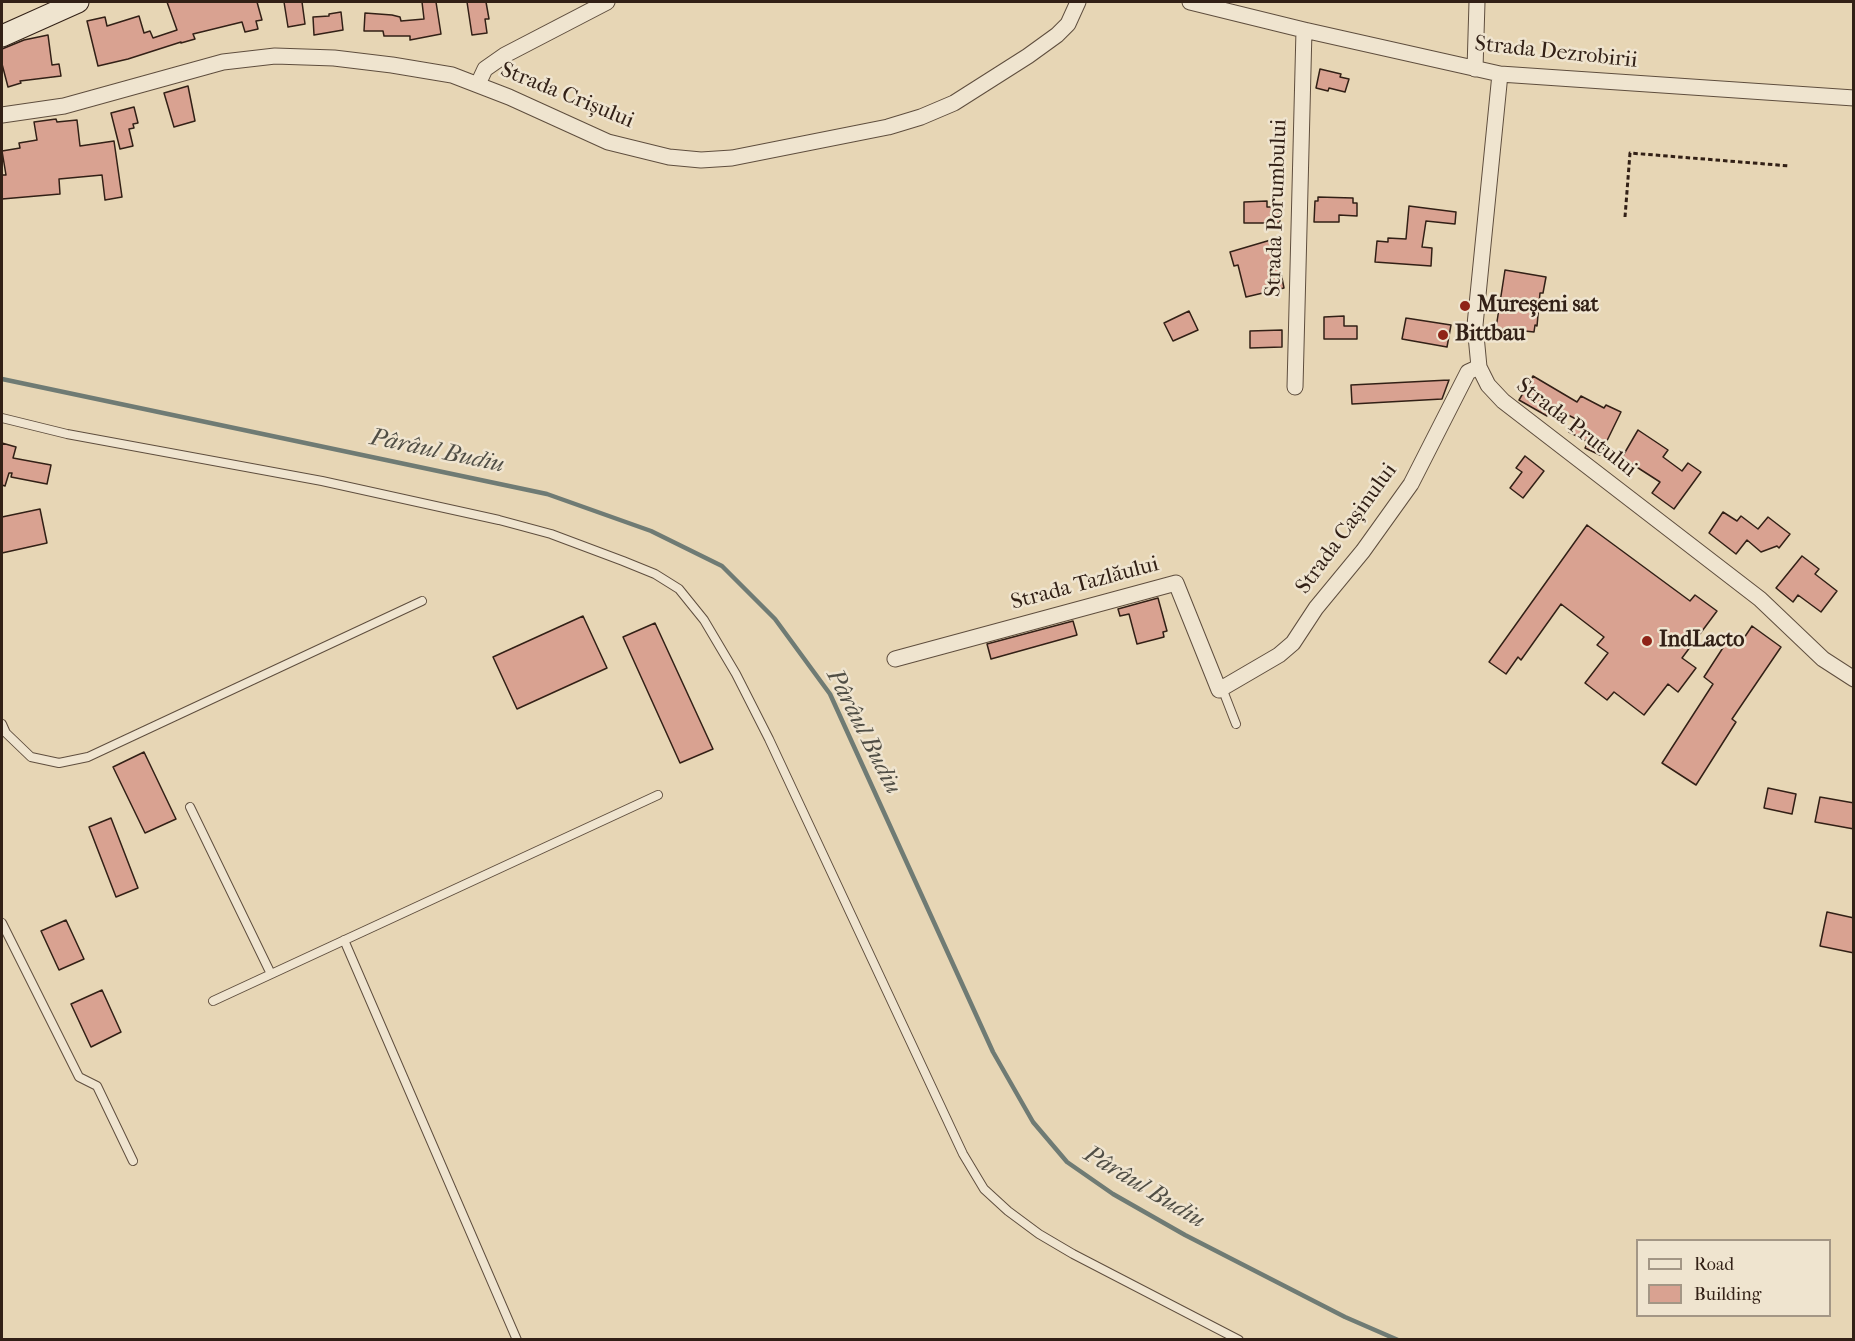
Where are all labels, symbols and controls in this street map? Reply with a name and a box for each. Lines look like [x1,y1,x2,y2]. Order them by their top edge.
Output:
street label: Strada Dezrobirii [1473,31,1639,75]
street label: Strada Crișului [496,57,638,135]
street label: Strada Porumbului [1261,119,1293,297]
place label: Mureșeni sat [1477,293,1599,319]
marker: Mureșeni sat [1458,299,1472,313]
place label: Bittbau [1455,322,1525,348]
marker: Bittbau [1436,328,1450,342]
street label: Strada Prutului [1510,373,1642,483]
water label: Pârâul Budiu [367,424,507,480]
street label: Strada Cașinului [1291,459,1403,599]
street label: Strada Tazlăului [1008,552,1162,616]
place label: IndLacto [1659,628,1744,654]
marker: IndLacto [1640,634,1654,648]
water label: Pârâul Budiu [819,665,907,799]
water label: Pârâul Budiu [1078,1141,1210,1235]
legend [1636,1239,1831,1317]
text: Road [1694,1254,1734,1275]
text: Building [1694,1284,1761,1305]

